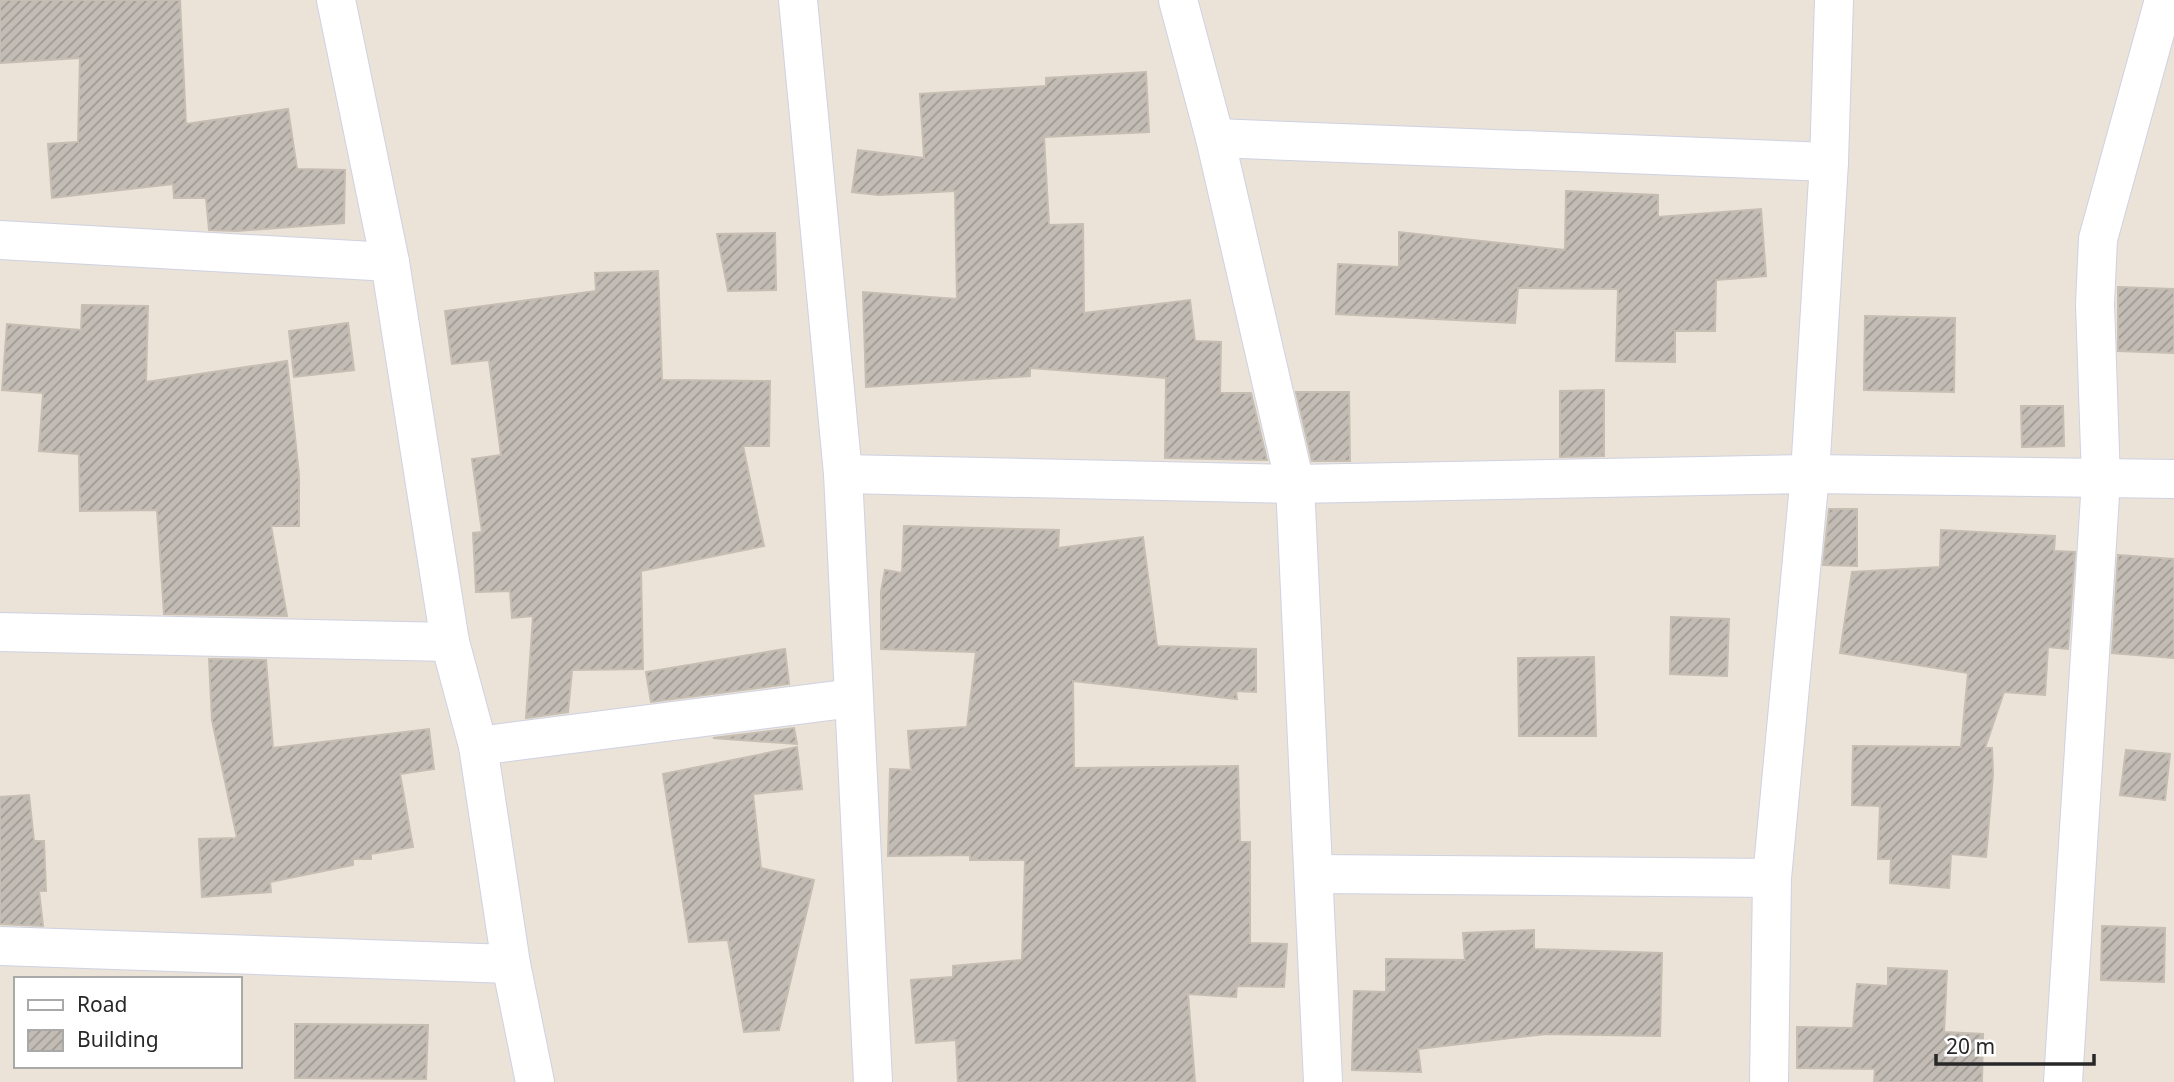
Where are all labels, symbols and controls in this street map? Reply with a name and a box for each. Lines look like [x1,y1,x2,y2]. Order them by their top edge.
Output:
legend [14,977,242,1068]
text: Road [77,990,127,1018]
scale bar [1936,1023,2094,1066]
text: Building [77,1025,159,1053]
text: 20 m [1946,1032,1995,1060]

